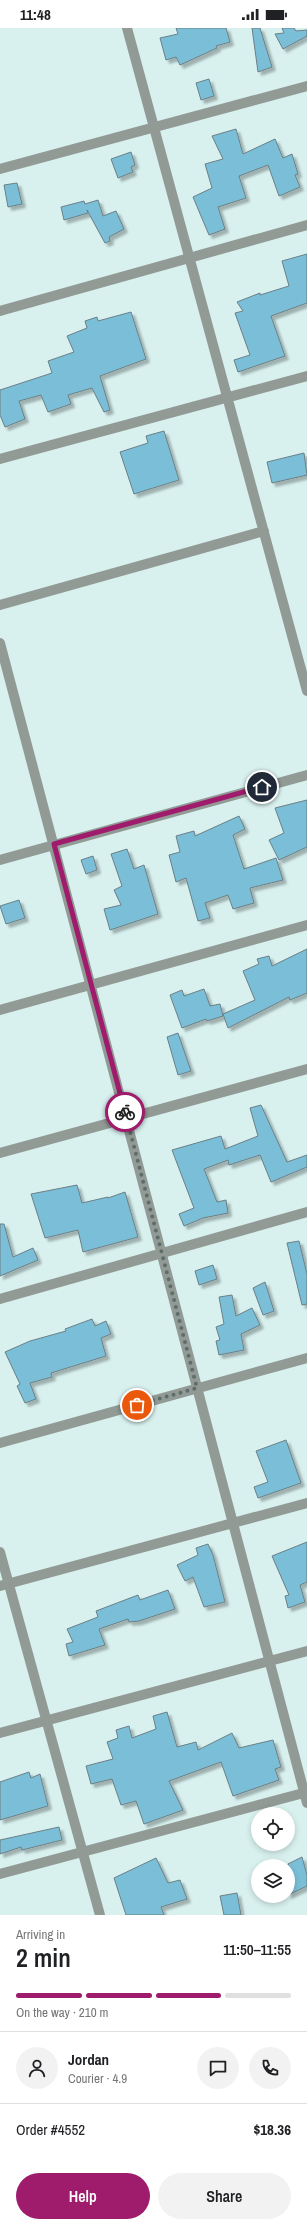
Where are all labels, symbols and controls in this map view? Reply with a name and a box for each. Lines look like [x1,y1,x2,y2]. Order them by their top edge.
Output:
text: 11:48 [20,4,51,25]
pin [245,770,279,804]
icon: home [251,776,273,798]
courier [105,1092,145,1132]
icon: bike [114,1101,136,1123]
pin [120,1388,154,1422]
icon: bag [126,1394,148,1416]
map controls [251,1807,295,1903]
button: locate [251,1807,295,1851]
button: layers [251,1859,295,1903]
text: Arriving in [16,1926,65,1943]
text: 11:50–11:55 [223,1939,291,1960]
text: 2 min [16,1940,71,1975]
text: On the way · 210 m [16,2004,108,2021]
button: person [16,2047,58,2089]
button: chat [197,2047,239,2089]
button: phone [249,2047,291,2089]
text: Jordan [68,2049,109,2070]
text: Courier · 4.9 [68,2070,127,2087]
text: Order #4552 [16,2119,85,2140]
text: $18.36 [253,2119,291,2140]
button: Help [16,2173,150,2219]
button: Share [158,2173,291,2219]

